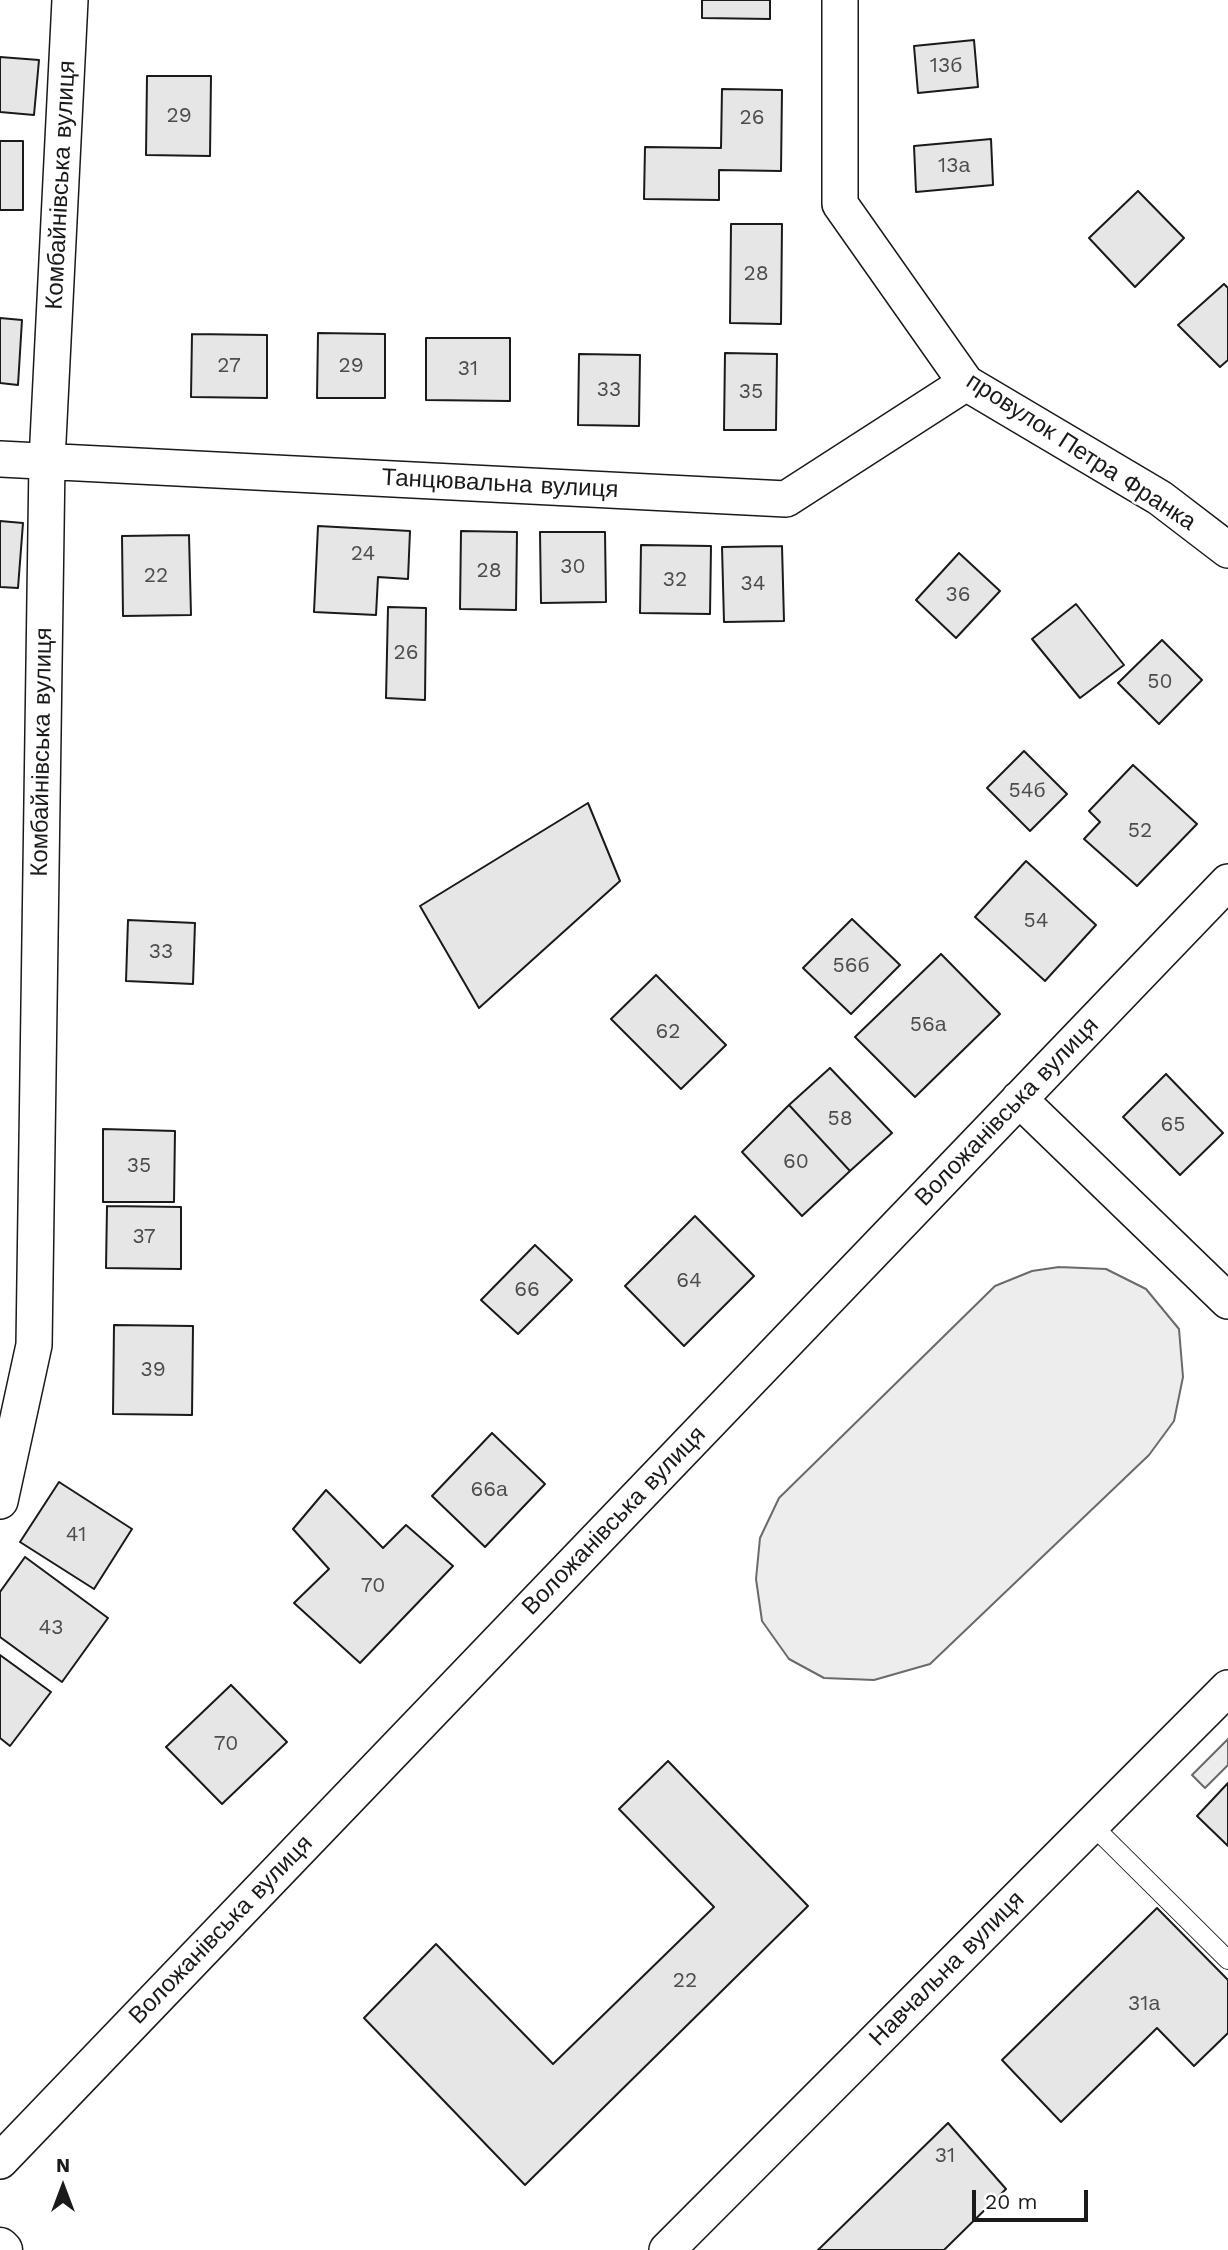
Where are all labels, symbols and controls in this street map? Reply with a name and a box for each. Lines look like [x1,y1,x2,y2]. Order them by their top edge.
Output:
house number: 13б [930,53,962,79]
street label: Комбайнівська вулиця [40,60,82,310]
house number: 29 [166,103,192,129]
house number: 26 [739,105,765,131]
house number: 13а [938,153,970,179]
house number: 28 [743,261,769,287]
house number: 27 [217,353,241,379]
house number: 29 [338,353,364,379]
house number: 31 [458,356,478,382]
street label: провулок Петра Франка [961,367,1201,537]
house number: 33 [597,377,621,403]
house number: 35 [739,379,763,405]
street label: Танцювальна вулиця [381,463,619,505]
house number: 24 [351,541,375,567]
house number: 30 [560,554,586,580]
house number: 28 [476,558,502,584]
house number: 22 [144,563,168,589]
house number: 32 [663,567,687,593]
house number: 34 [740,571,766,597]
house number: 36 [945,582,971,608]
street label: Комбайнівська вулиця [25,627,59,877]
house number: 26 [393,640,419,666]
house number: 50 [1147,669,1173,695]
house number: 54б [1008,778,1046,804]
house number: 52 [1128,818,1152,844]
house number: 54 [1023,908,1049,934]
house number: 33 [149,939,173,965]
house number: 56б [832,953,870,979]
street label: Воложанівська вулиця [909,1012,1105,1212]
house number: 56а [910,1012,946,1038]
house number: 62 [655,1019,681,1045]
house number: 58 [827,1106,853,1132]
house number: 65 [1161,1112,1185,1138]
house number: 60 [783,1149,809,1175]
house number: 35 [127,1153,151,1179]
house number: 37 [132,1224,156,1250]
house number: 64 [676,1268,702,1294]
house number: 66 [514,1277,540,1303]
house number: 39 [140,1357,166,1383]
street label: Воложанівська вулиця [516,1421,712,1621]
house number: 66а [470,1477,508,1503]
house number: 41 [66,1522,86,1548]
house number: 70 [361,1573,385,1599]
house number: 43 [38,1615,64,1641]
house number: 70 [214,1731,238,1757]
street label: Воложанівська вулиця [123,1830,319,2030]
street label: Навчальна вулиця [864,1886,1030,2052]
house number: 22 [673,1968,697,1994]
house number: 31а [1128,1991,1160,2017]
house number: 31 [935,2143,955,2169]
north arrow [28,2152,98,2222]
text: N [56,2154,70,2177]
scale bar [976,2176,1092,2220]
text: 20 m [985,2189,1037,2214]

